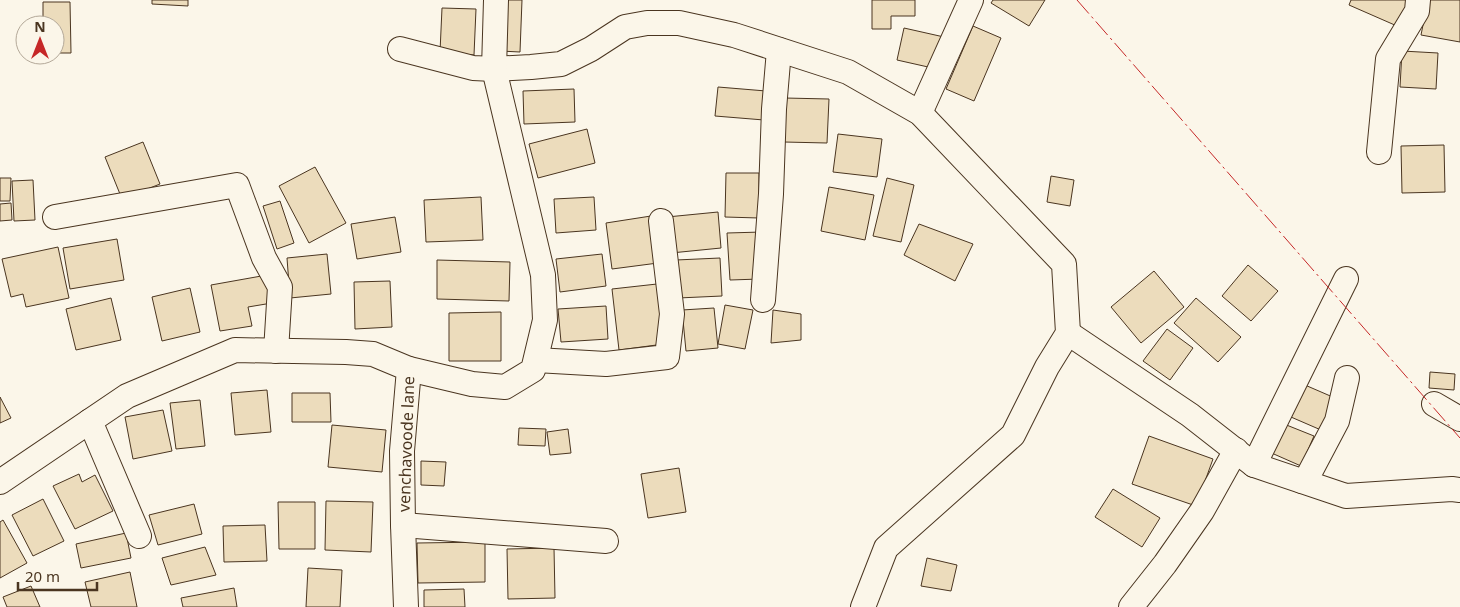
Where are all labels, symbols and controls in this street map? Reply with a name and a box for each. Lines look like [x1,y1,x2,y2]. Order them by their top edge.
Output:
north arrow [15,15,65,65]
text: N [34,17,46,36]
street label: venchavoode lane [393,376,419,512]
scale bar [18,560,96,592]
text: 20 m [25,566,60,586]

